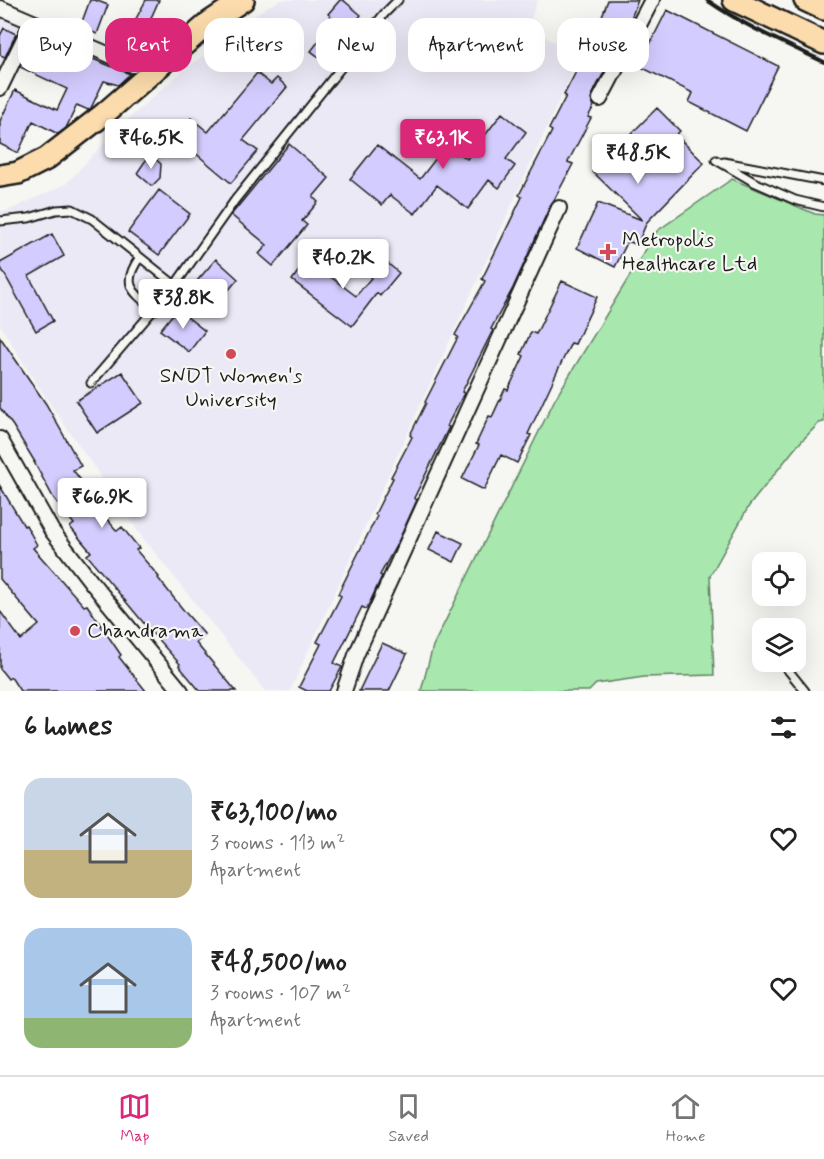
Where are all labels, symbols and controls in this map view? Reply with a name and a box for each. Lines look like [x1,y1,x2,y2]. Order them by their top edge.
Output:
chip: Buy [18,18,93,72]
chip: Rent [105,18,192,72]
chip: Filters [204,18,304,72]
chip: New [316,18,396,72]
chip: Apartment [408,18,545,72]
chip: House [557,18,649,72]
pin: ₹46.5K [102,119,200,170]
pin: ₹63.1K [394,119,492,170]
text: ₹46.5K [119,125,183,152]
text: ₹63.1K [414,125,472,152]
pin: ₹48.5K [589,134,687,185]
text: ₹48.5K [606,140,670,167]
place label: Metropolis Healthcare Ltd [622,226,757,278]
pin: ₹40.2K [294,239,392,290]
marker: Metropolis Healthcare Ltd [599,243,617,261]
text: ₹40.2K [312,245,374,272]
pin: ₹38.8K [134,279,232,330]
text: ₹38.8K [153,285,213,312]
marker: SNDT Women's University [224,347,238,361]
place label: SNDT Women's University [160,362,302,414]
pin: ₹66.9K [53,478,151,529]
text: ₹66.9K [72,484,132,511]
map controls [752,552,806,672]
button: locate [752,552,806,606]
place label: Chandrama [87,617,204,645]
button: layers [752,618,806,672]
marker: Chandrama [68,624,82,638]
text: 6 homes [24,710,112,744]
icon: filters [767,711,800,744]
text: ₹63,100/mo [210,796,337,830]
icon: home [72,802,144,874]
icon: heart [767,822,800,855]
text: 3 rooms · 113 m² [210,830,345,857]
text: Apartment [210,857,301,884]
text: ₹48,500/mo [210,946,347,980]
icon: home [72,952,144,1024]
icon: heart [767,972,800,1005]
text: 3 rooms · 107 m² [210,980,351,1007]
text: Apartment [210,1007,301,1034]
tab: Map [118,1090,151,1147]
tab: Saved [388,1090,429,1147]
tab: Home [666,1090,706,1147]

